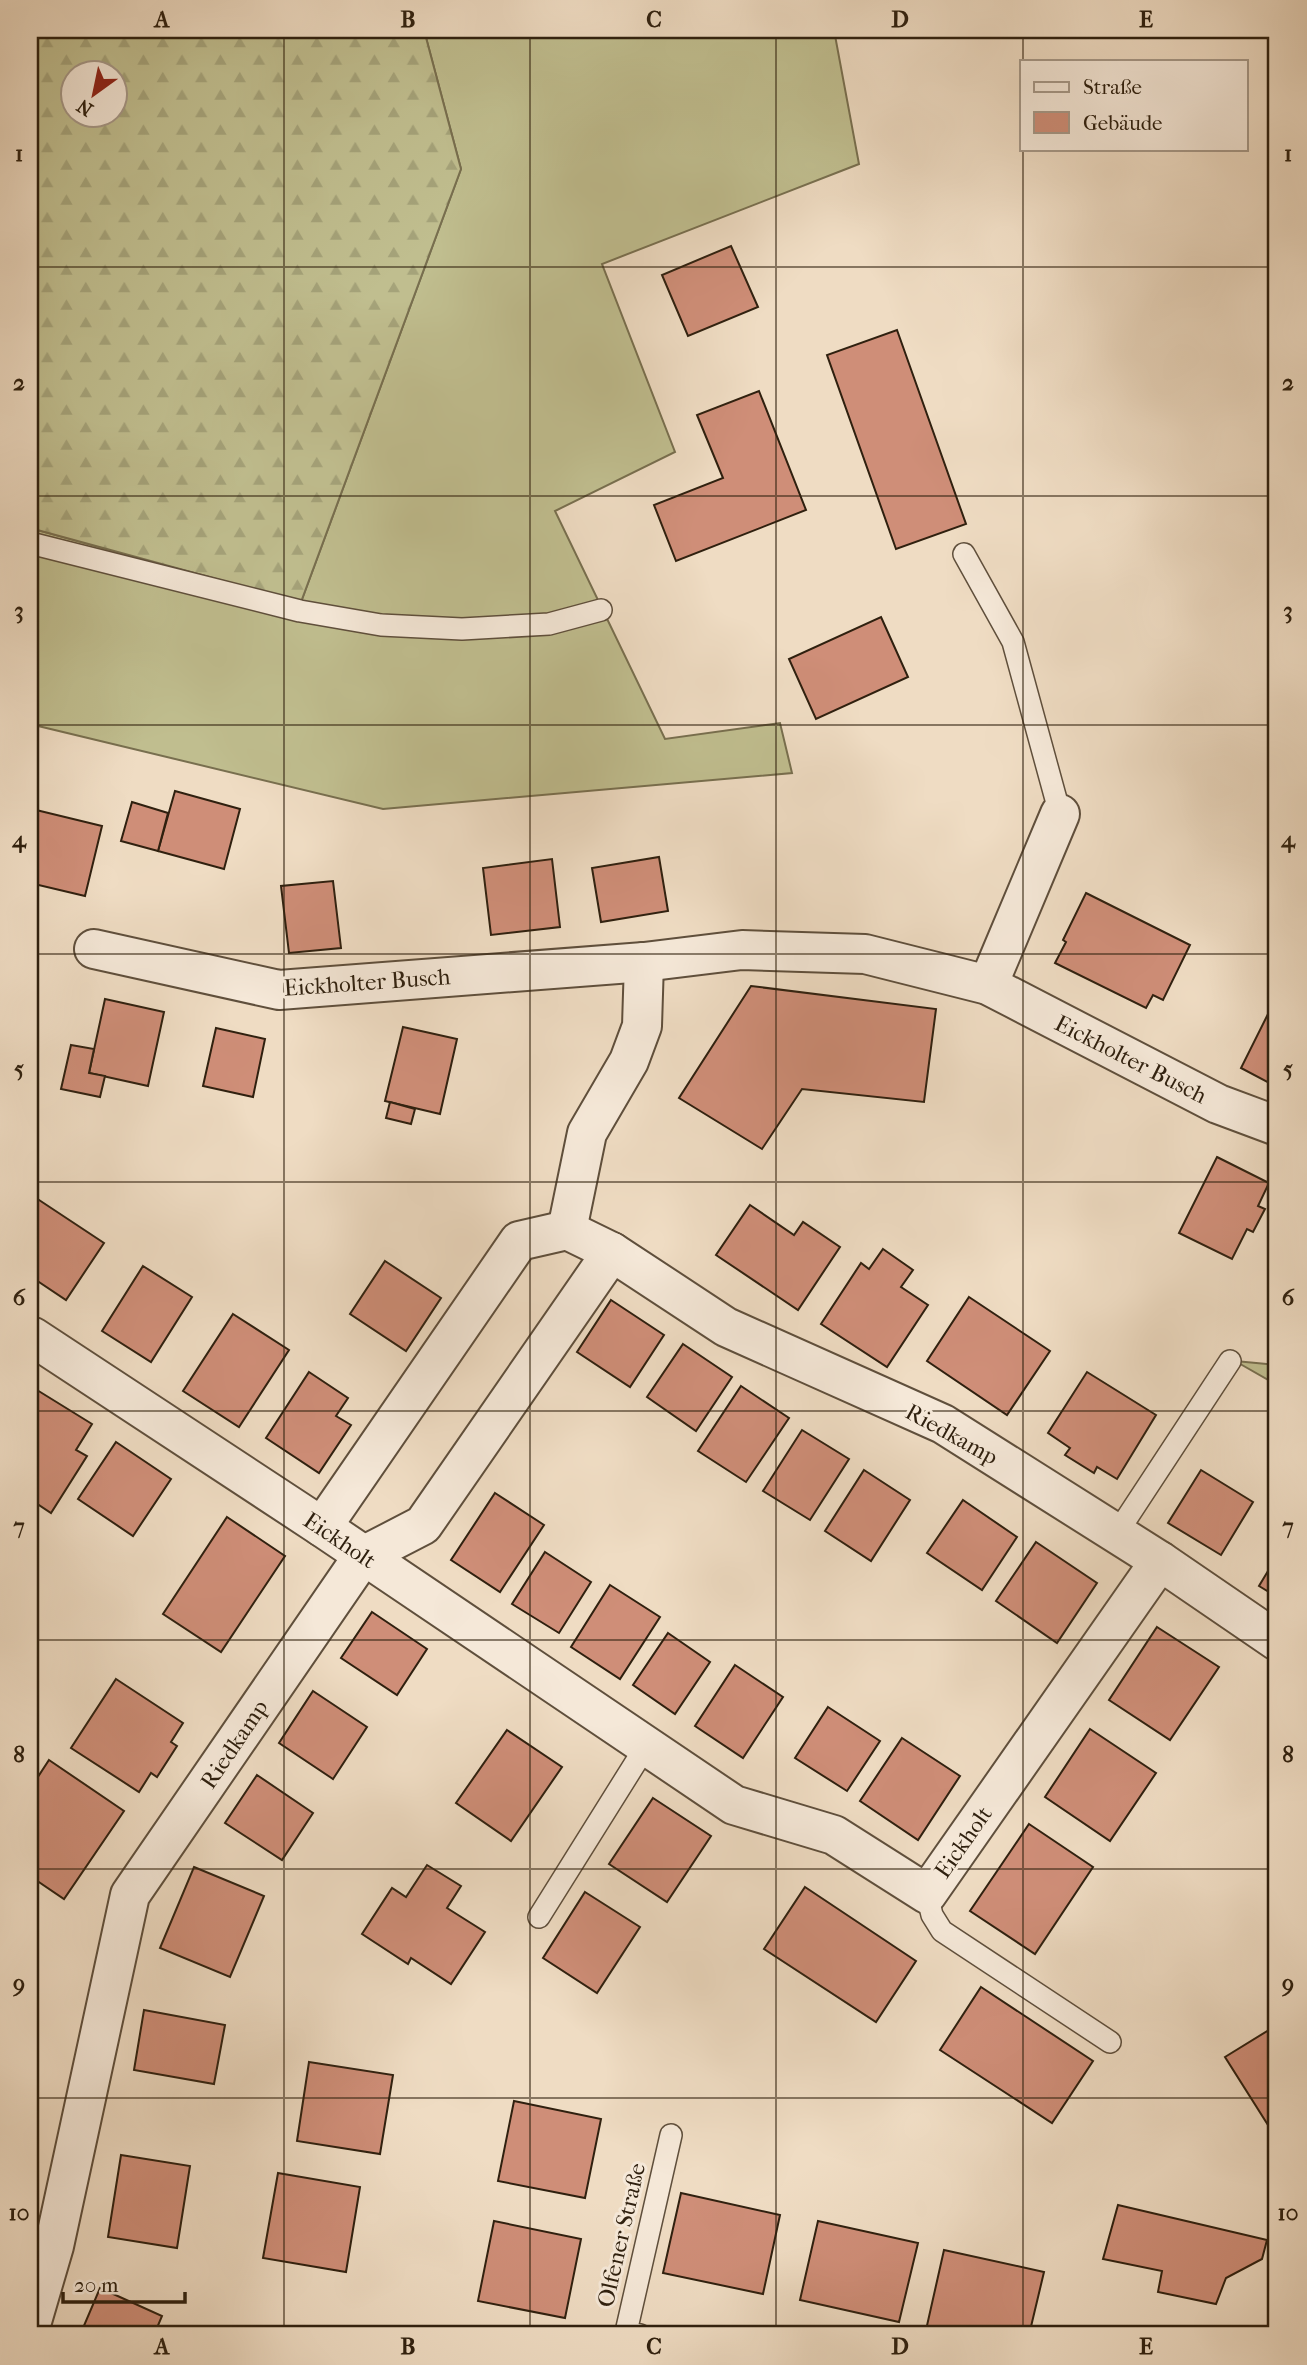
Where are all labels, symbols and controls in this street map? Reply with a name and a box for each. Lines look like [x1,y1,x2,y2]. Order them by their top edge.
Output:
text: A [153,6,171,33]
text: B [401,6,416,33]
text: C [646,6,662,33]
text: D [891,6,909,33]
text: E [1139,6,1153,33]
north arrow [60,60,130,130]
legend [1020,60,1248,150]
text: Straße [1083,75,1142,99]
text: N [73,94,97,121]
text: Gebäude [1083,111,1163,135]
text: 1 [15,140,23,167]
text: 1 [1284,140,1292,167]
text: 2 [13,369,25,396]
text: 2 [1282,369,1294,396]
text: 3 [14,597,24,624]
text: 3 [1283,597,1293,624]
text: 4 [11,826,27,853]
text: 4 [1280,826,1296,853]
street label: Eickholter Busch [283,963,451,1002]
street label: Eickholter Busch [1050,1010,1211,1109]
text: 5 [14,1055,24,1082]
text: 5 [1283,1055,1293,1082]
text: 6 [13,1284,26,1311]
text: 6 [1282,1284,1295,1311]
street label: Riedkamp [901,1398,1003,1471]
street label: Eickholt [298,1506,381,1574]
text: 7 [12,1513,25,1540]
text: 7 [1281,1513,1294,1540]
street label: Riedkamp [195,1695,274,1794]
text: 8 [13,1741,25,1768]
text: 8 [1282,1741,1294,1768]
street label: Eickholt [929,1801,998,1883]
text: 9 [12,1970,25,1997]
text: 9 [1281,1970,1294,1997]
street label: Olfener Straße [592,2160,651,2310]
text: 10 [9,2199,29,2226]
text: 10 [1278,2199,1298,2226]
scale bar [63,2260,186,2304]
text: 20 m [74,2273,119,2297]
text: A [153,2333,171,2360]
text: B [401,2333,416,2360]
text: C [646,2333,662,2360]
text: D [891,2333,909,2360]
text: E [1139,2333,1153,2360]

